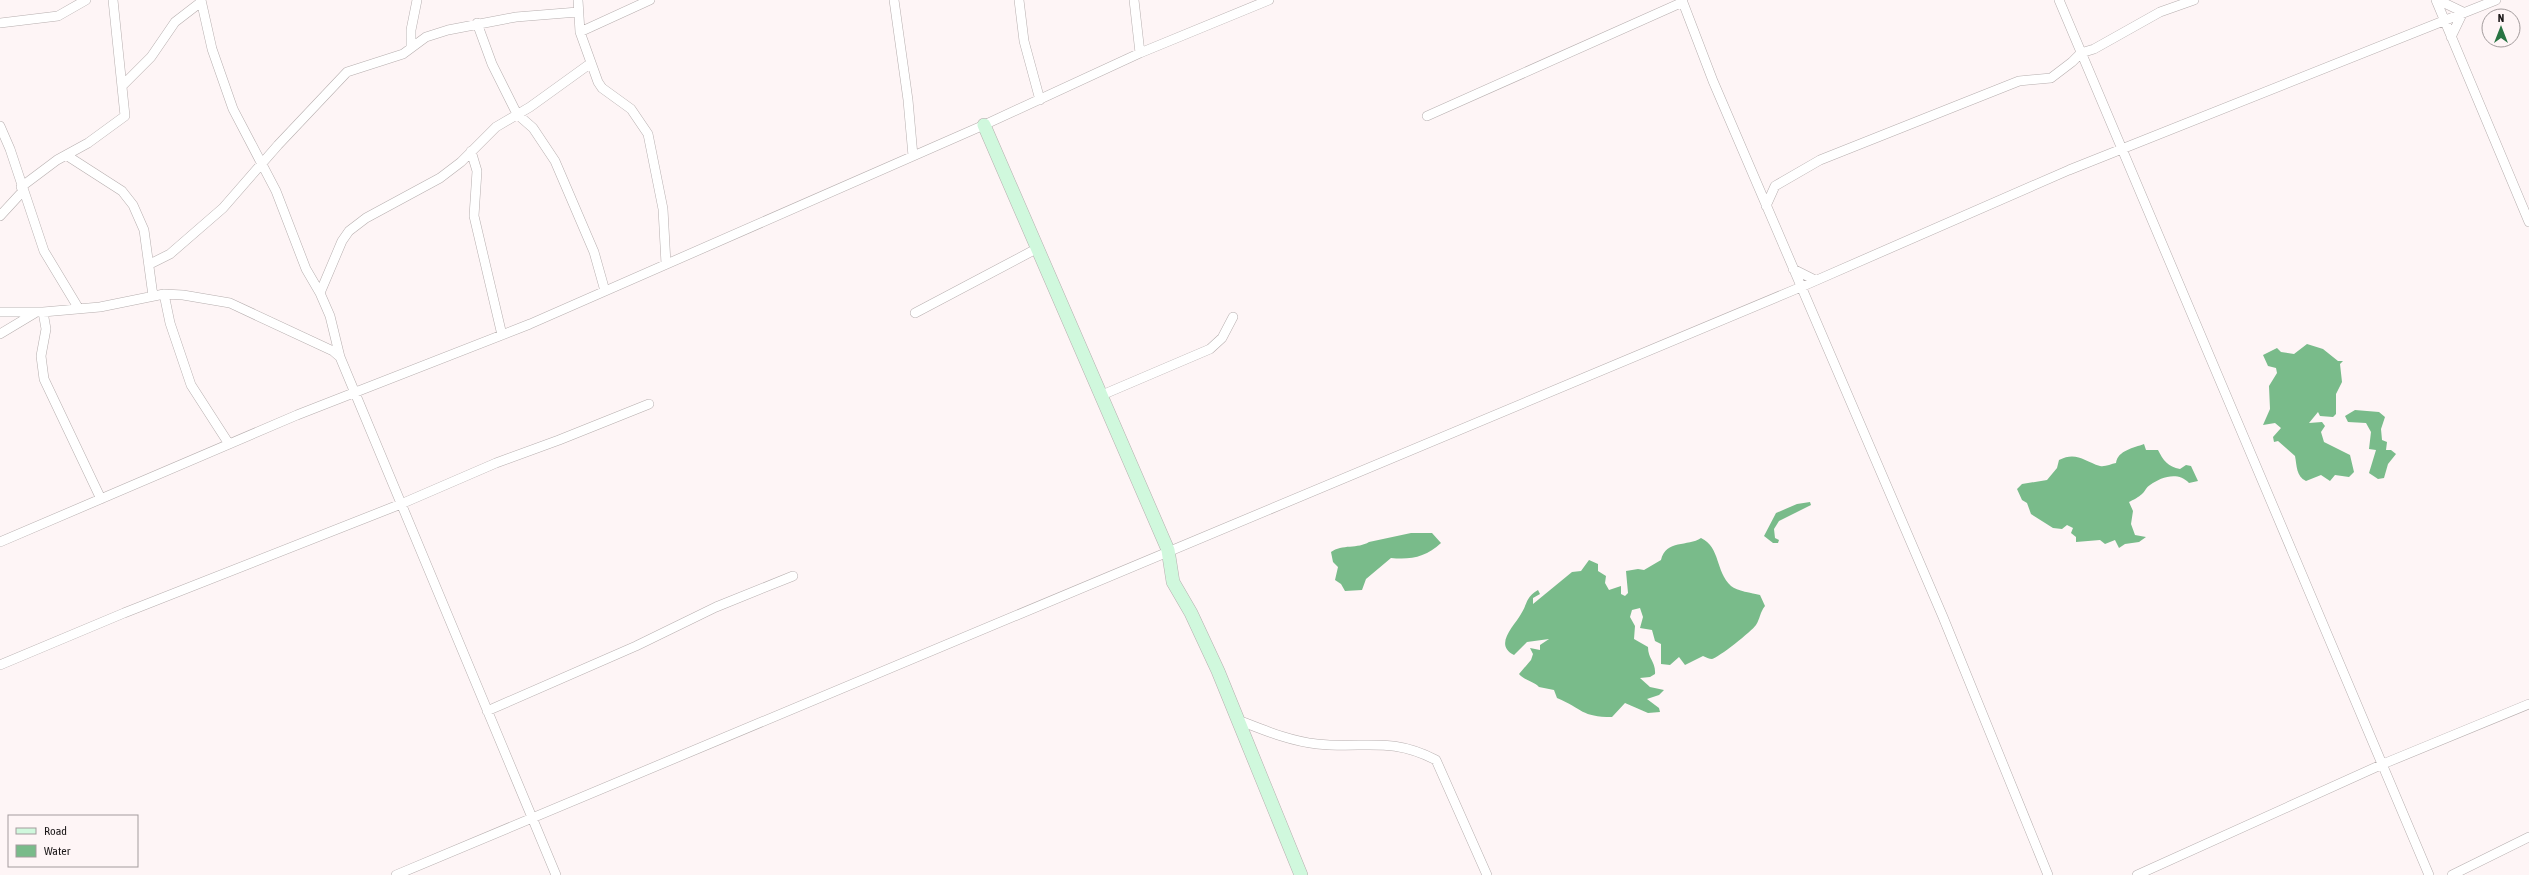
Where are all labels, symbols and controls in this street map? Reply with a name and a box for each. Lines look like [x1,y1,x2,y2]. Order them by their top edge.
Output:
north arrow [2481,8,2521,48]
text: N [2498,12,2504,24]
legend [8,815,138,867]
text: Road [44,824,67,838]
text: Water [44,844,71,858]

